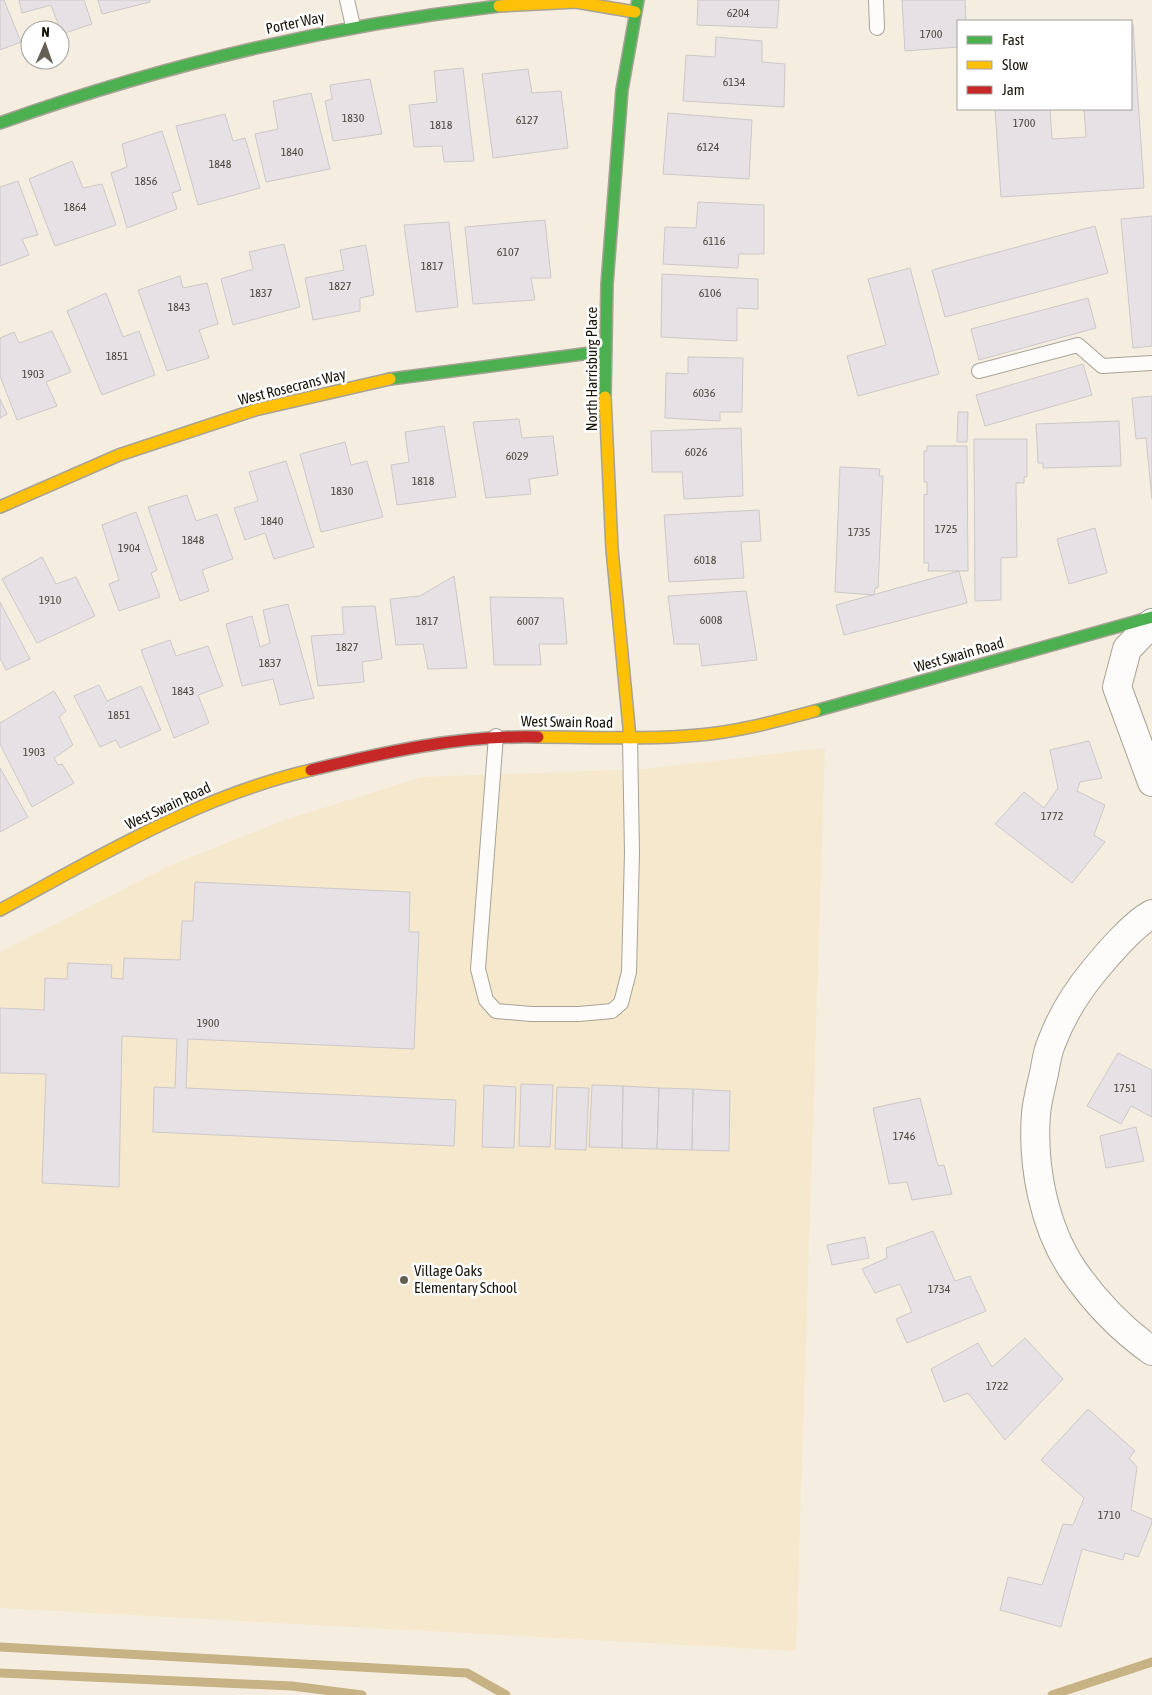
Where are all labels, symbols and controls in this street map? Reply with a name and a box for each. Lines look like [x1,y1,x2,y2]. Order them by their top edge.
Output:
house number: 6204 [727,6,750,20]
street label: Porter Way [264,8,326,37]
north arrow [20,20,70,70]
legend [957,20,1132,110]
text: N [41,24,50,40]
house number: 1700 [920,27,943,41]
text: Fast [1002,31,1024,48]
text: Slow [1002,56,1028,73]
house number: 6134 [723,75,746,89]
text: Jam [1002,81,1025,98]
house number: 1830 [342,111,365,125]
house number: 6127 [516,113,539,127]
house number: 1700 [1013,116,1036,130]
house number: 1818 [430,118,453,132]
house number: 6124 [697,140,720,154]
house number: 1840 [281,145,304,159]
house number: 1848 [209,157,232,171]
house number: 1856 [135,174,158,188]
house number: 1864 [64,200,87,214]
house number: 6116 [703,234,726,248]
house number: 6107 [497,245,520,259]
house number: 1817 [421,259,444,273]
house number: 1827 [329,279,352,293]
house number: 1837 [250,286,273,300]
house number: 6106 [699,286,722,300]
house number: 1843 [168,300,190,314]
street label: North Harrisburg Place [583,307,600,431]
house number: 1851 [106,349,129,363]
street label: West Rosecrans Way [236,365,347,408]
house number: 1903 [22,367,44,381]
house number: 6036 [693,386,716,400]
house number: 6026 [685,445,708,459]
house number: 6029 [506,449,529,463]
house number: 1818 [412,474,435,488]
house number: 1830 [331,484,354,498]
house number: 1840 [261,514,284,528]
house number: 1725 [935,522,957,536]
house number: 1735 [848,525,870,539]
house number: 1848 [182,533,205,547]
house number: 1904 [118,541,141,555]
house number: 6018 [694,553,717,567]
house number: 1910 [39,593,62,607]
house number: 6008 [700,613,723,627]
house number: 1817 [416,614,439,628]
house number: 6007 [517,614,540,628]
street label: West Swain Road [912,634,1006,675]
house number: 1827 [336,640,359,654]
house number: 1837 [259,656,282,670]
house number: 1843 [172,684,194,698]
house number: 1851 [108,708,131,722]
street label: West Swain Road [521,712,613,731]
house number: 1903 [23,745,45,759]
street label: West Swain Road [122,778,213,833]
house number: 1772 [1041,809,1063,823]
house number: 1900 [197,1016,220,1030]
house number: 1751 [1114,1081,1137,1095]
house number: 1746 [893,1129,916,1143]
place label: Village Oaks Elementary School [414,1262,517,1296]
marker: Village Oaks Elementary School [398,1274,410,1286]
house number: 1734 [928,1282,951,1296]
house number: 1722 [986,1379,1008,1393]
house number: 1710 [1098,1508,1121,1522]

